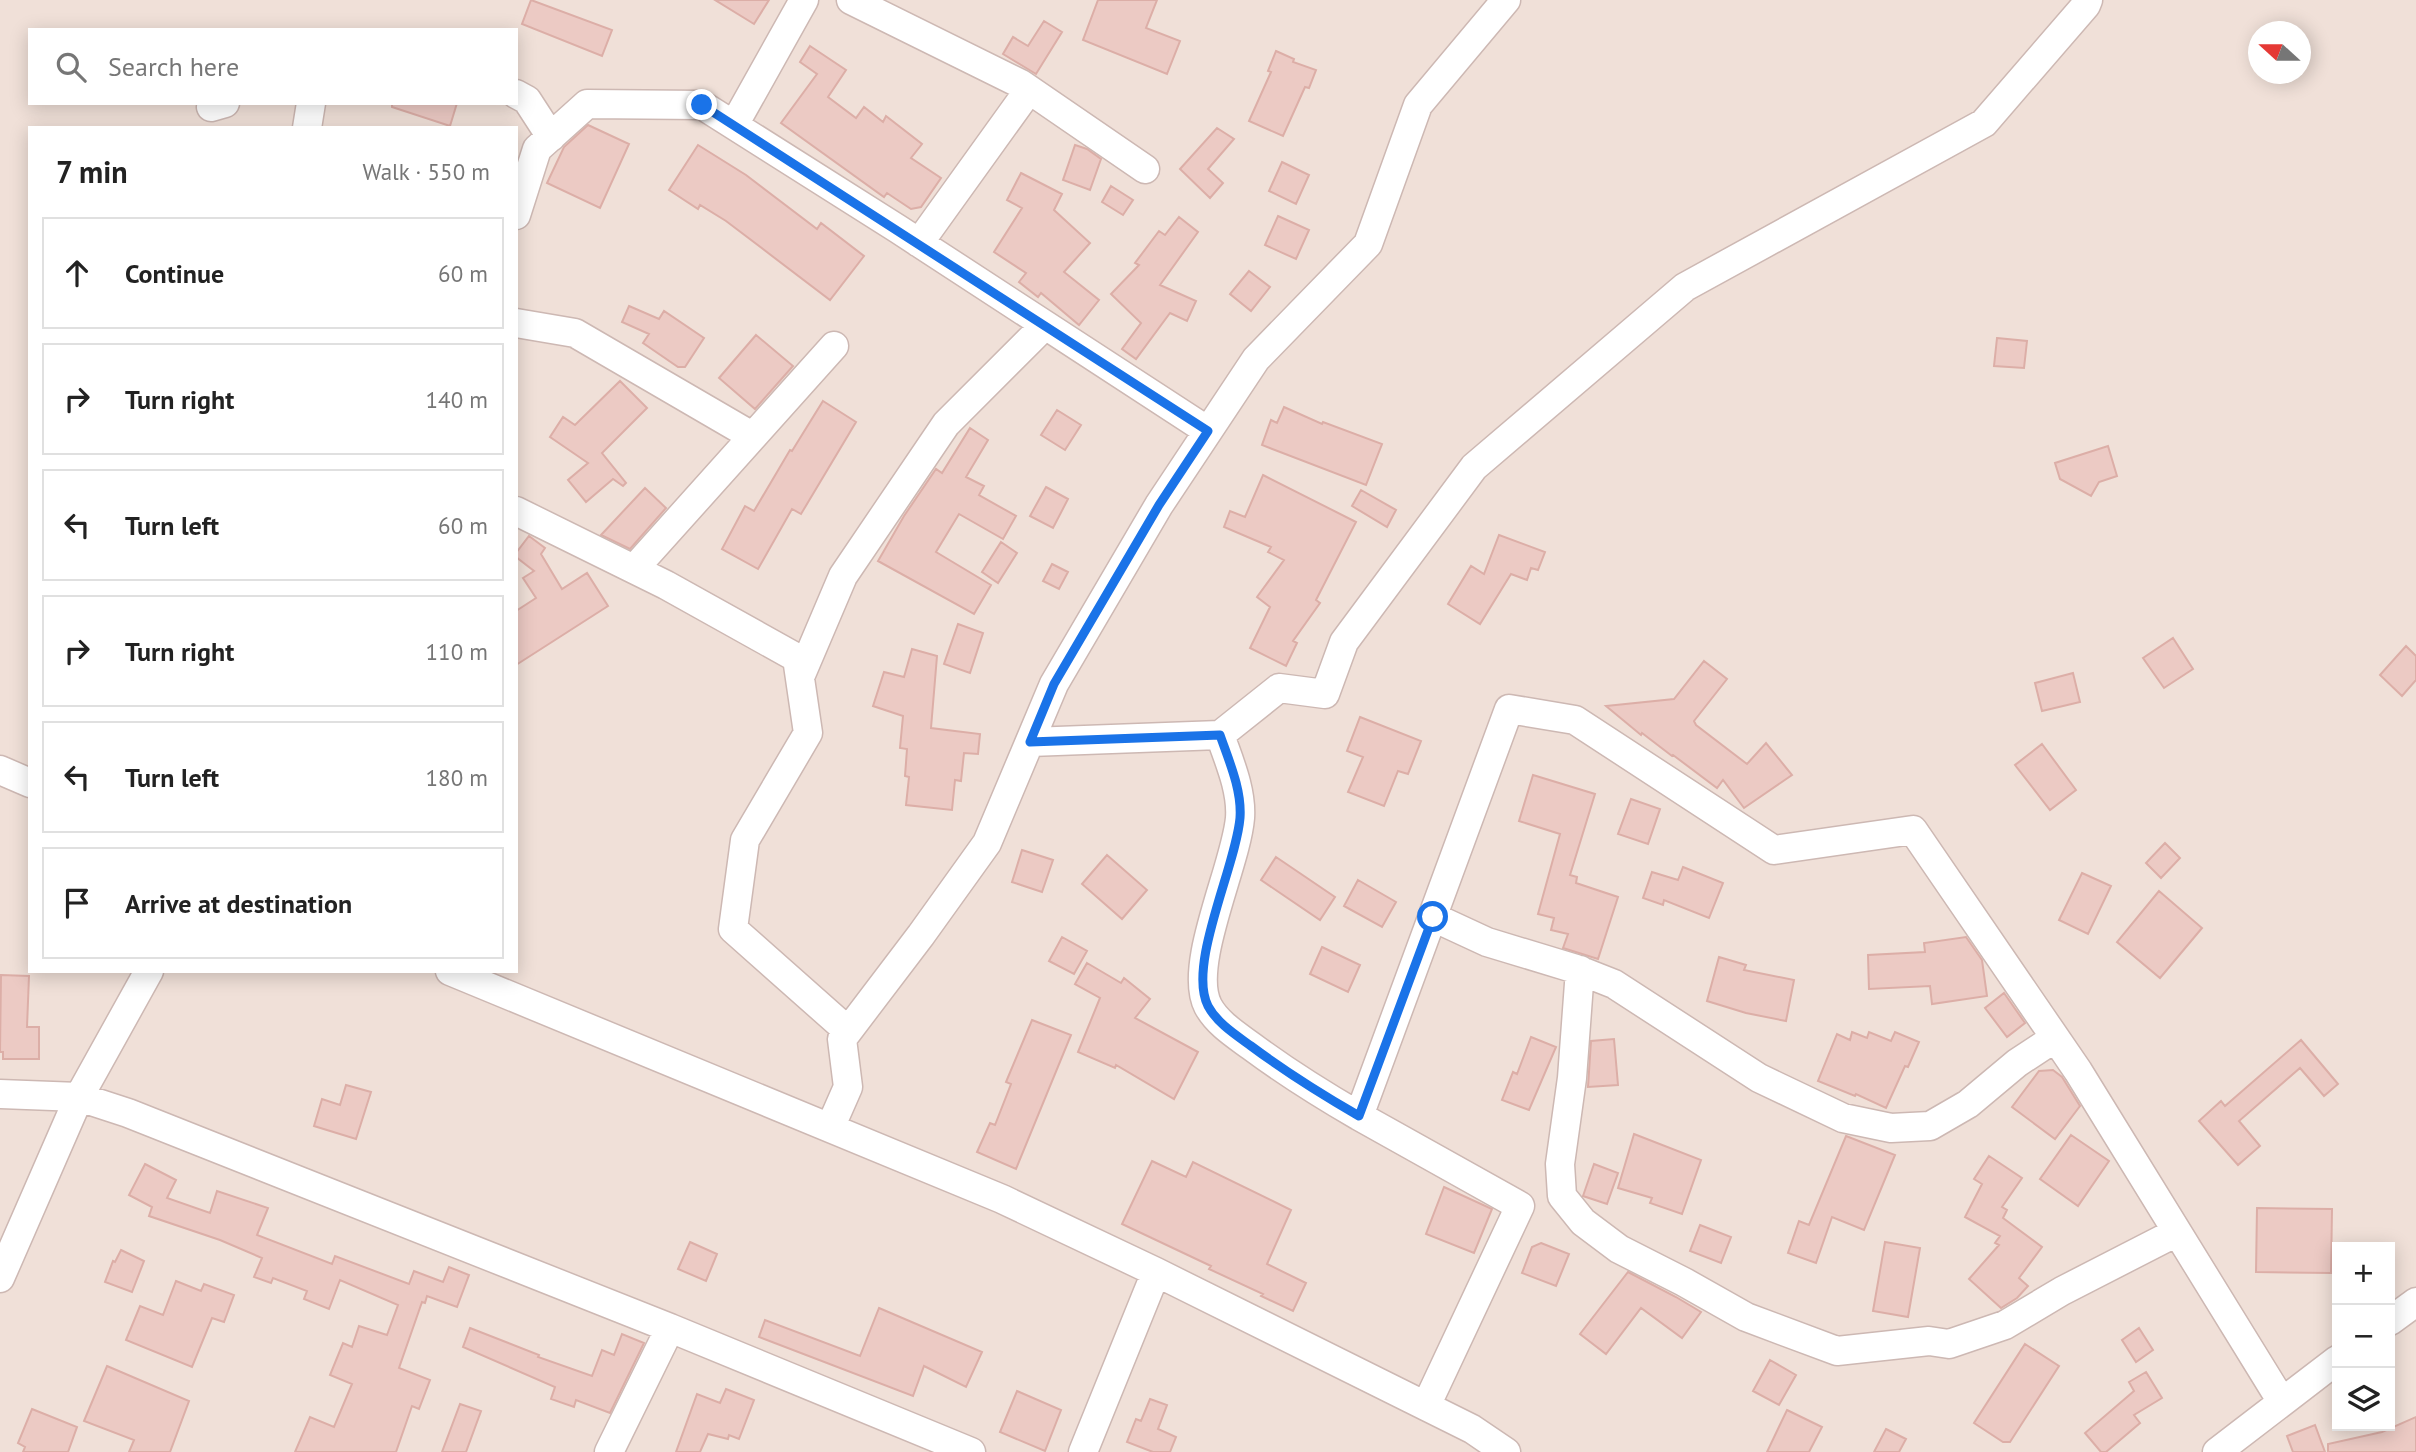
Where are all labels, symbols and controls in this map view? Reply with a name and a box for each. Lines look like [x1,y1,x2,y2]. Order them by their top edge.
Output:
north arrow [2248,21,2311,84]
search box [28,28,518,105]
icon: search [52,48,90,86]
text: Search here [108,50,239,83]
route end [686,89,717,120]
text: 7 min [56,152,128,191]
text: Walk · 550 m [363,157,490,186]
icon: ahead [58,254,96,292]
text: Continue [125,257,224,290]
text: 60 m [438,259,488,288]
icon: right [58,380,96,418]
text: Turn right [125,383,234,416]
text: 140 m [426,385,488,414]
icon: left [58,506,96,544]
text: Turn left [125,509,219,542]
text: 60 m [438,511,488,540]
icon: right [58,632,96,670]
text: Turn right [125,635,234,668]
text: 110 m [426,637,488,666]
icon: left [58,758,96,796]
text: Turn left [125,761,219,794]
text: 180 m [426,763,488,792]
icon: arrive [58,884,96,922]
text: Arrive at destination [125,887,352,920]
route start [1417,901,1448,932]
map controls [2332,1242,2395,1431]
button: + [2332,1242,2395,1305]
button: − [2332,1305,2395,1368]
button: layers [2332,1368,2395,1431]

